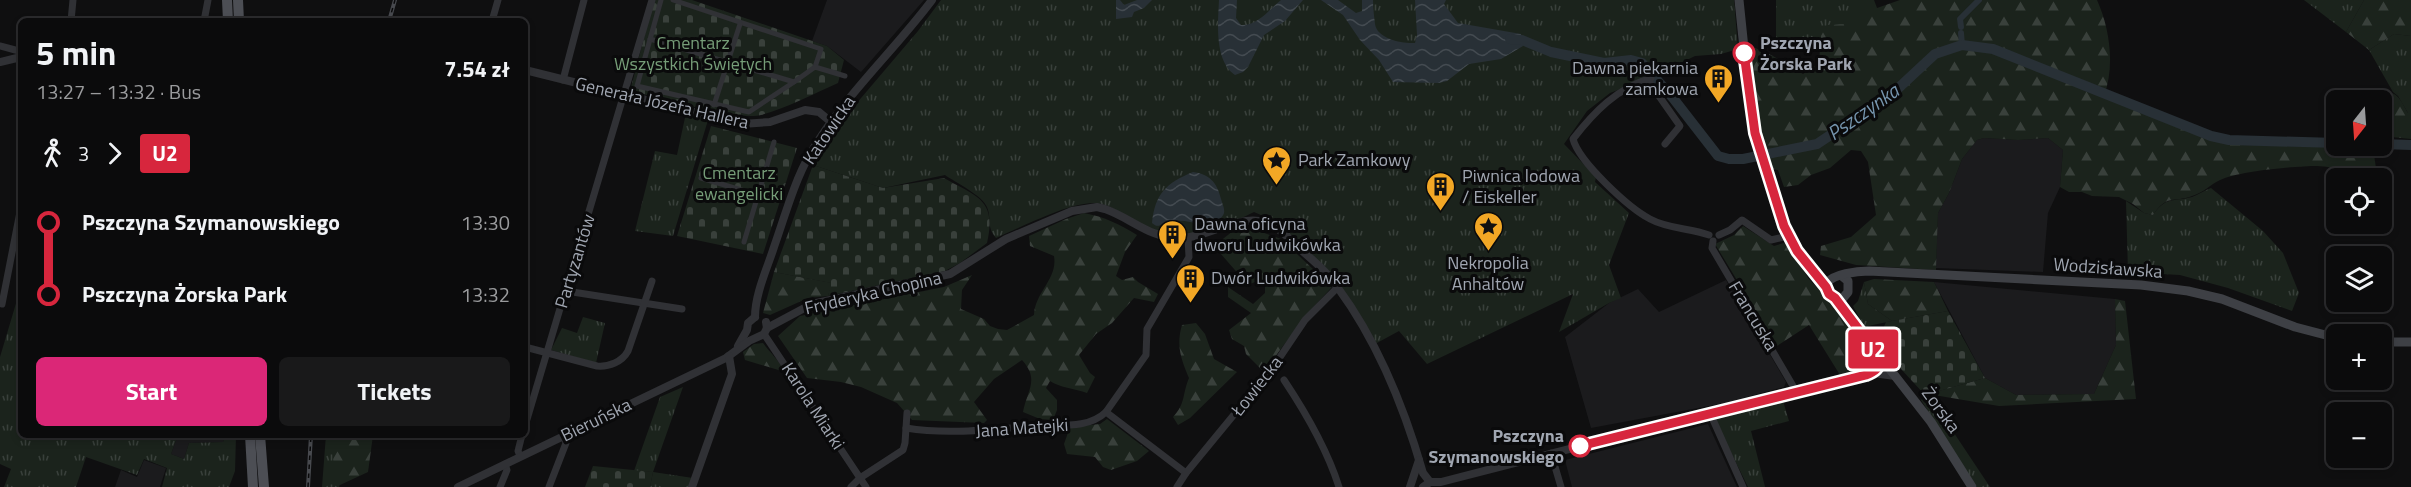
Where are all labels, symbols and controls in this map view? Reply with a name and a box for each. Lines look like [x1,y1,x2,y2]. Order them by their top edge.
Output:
text: 5 min [36,28,116,78]
park label: Cmentarz Wszystkich Świętych [614,29,772,77]
place label: Pszczyna Żorska Park [1760,29,1853,77]
marker: Pszczyna Żorska Park [1733,42,1755,64]
text: 7.54 zł [444,52,510,86]
place label: Dawna piekarnia zamkowa [1572,54,1698,102]
building icon: Dawna piekarnia zamkowa [1703,62,1735,104]
street label: Generała Józefa Hallera [573,69,752,136]
water label: Pszczynka [1820,75,1906,148]
text: 13:27 – 13:32 · Bus [36,76,201,107]
street label: Katowicka [796,90,862,170]
north arrow [2326,90,2392,156]
map controls [2326,90,2392,468]
icon: walk [36,137,69,170]
icon: forward [98,137,131,170]
text: U2 [152,137,178,169]
text: 3 [78,138,89,169]
place icon: Park Zamkowy [1261,144,1293,186]
place label: Park Zamkowy [1298,146,1411,173]
park label: Cmentarz ewangelicki [695,159,783,207]
place label: Piwnica lodowa / Eiskeller [1462,162,1580,210]
button: locate [2326,168,2392,234]
building icon: Piwnica lodowa / Eiskeller [1425,170,1457,212]
text: Pszczyna Szymanowskiego [82,205,340,239]
text: 13:30 [461,207,510,238]
street label: Partyzantów [547,210,602,311]
place label: Dawna oficyna dworu Ludwikówka [1194,210,1341,258]
place icon: Nekropolia Anhaltów [1472,210,1504,252]
building icon: Dawna oficyna dworu Ludwikówka [1157,218,1189,260]
button: layers [2326,246,2392,312]
place label: Nekropolia Anhaltów [1447,249,1529,297]
street label: Wodzisławska [2053,250,2164,285]
building icon: Dwór Ludwikówka [1174,262,1206,304]
street label: Fryderyka Chopina [802,264,944,321]
place label: Dwór Ludwikówka [1211,264,1350,291]
street label: Francuska [1722,276,1785,356]
text: Pszczyna Żorska Park [82,277,287,311]
text: 13:32 [461,279,510,310]
button: + [2326,324,2392,390]
line badge: U2 [1846,330,1900,368]
text: U2 [1860,333,1886,365]
street label: Łowiecka [1224,350,1289,422]
button: Start [36,357,267,426]
button: Tickets [279,357,510,426]
street label: Karola Miarki [775,357,852,455]
street label: Żorska [1915,381,1967,438]
street label: Bieruńska [556,391,636,448]
button: − [2326,402,2392,468]
street label: Jana Matejki [975,411,1069,444]
place label: Pszczyna Szymanowskiego [1429,422,1564,470]
marker: Pszczyna Szymanowskiego [1569,435,1591,457]

